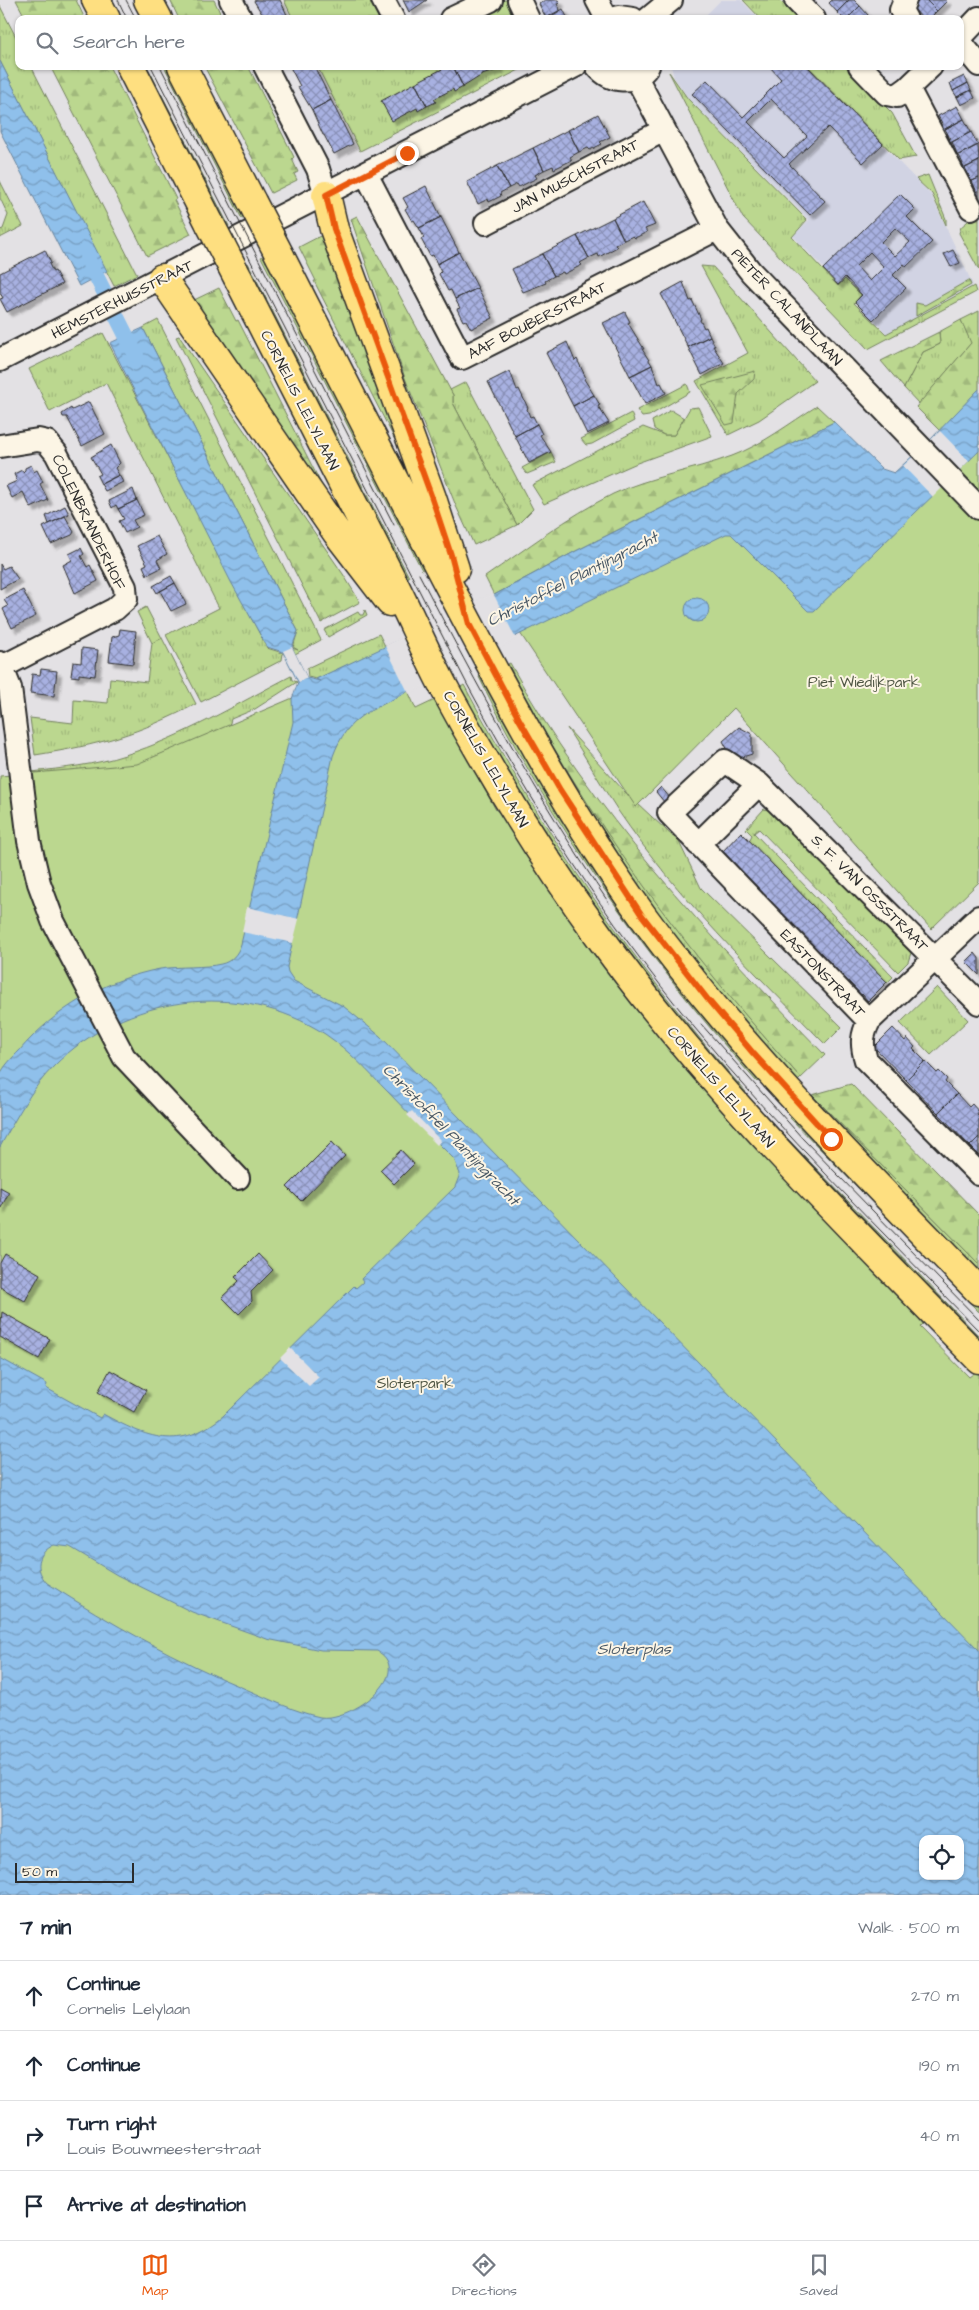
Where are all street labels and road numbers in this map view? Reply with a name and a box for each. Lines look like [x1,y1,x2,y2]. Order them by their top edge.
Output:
street label: JAN MUSCHSTRAAT [508,134,643,219]
street label: PIETER CALANDLAAN [726,244,847,371]
street label: HEMSTERHUISSTRAAT [48,254,197,344]
street label: AAF BOUBERSTRAAT [464,276,611,365]
street label: CORNELIS LELYLAAN [255,327,344,474]
street label: COLENBRANDERHOF [47,451,131,594]
street label: CORNELIS LELYLAAN [438,687,533,831]
street label: S. F. VAN OSSSTRAAT [806,830,933,957]
street label: EASTONSTRAAT [775,925,871,1023]
street label: CORNELIS LELYLAAN [662,1022,779,1153]

